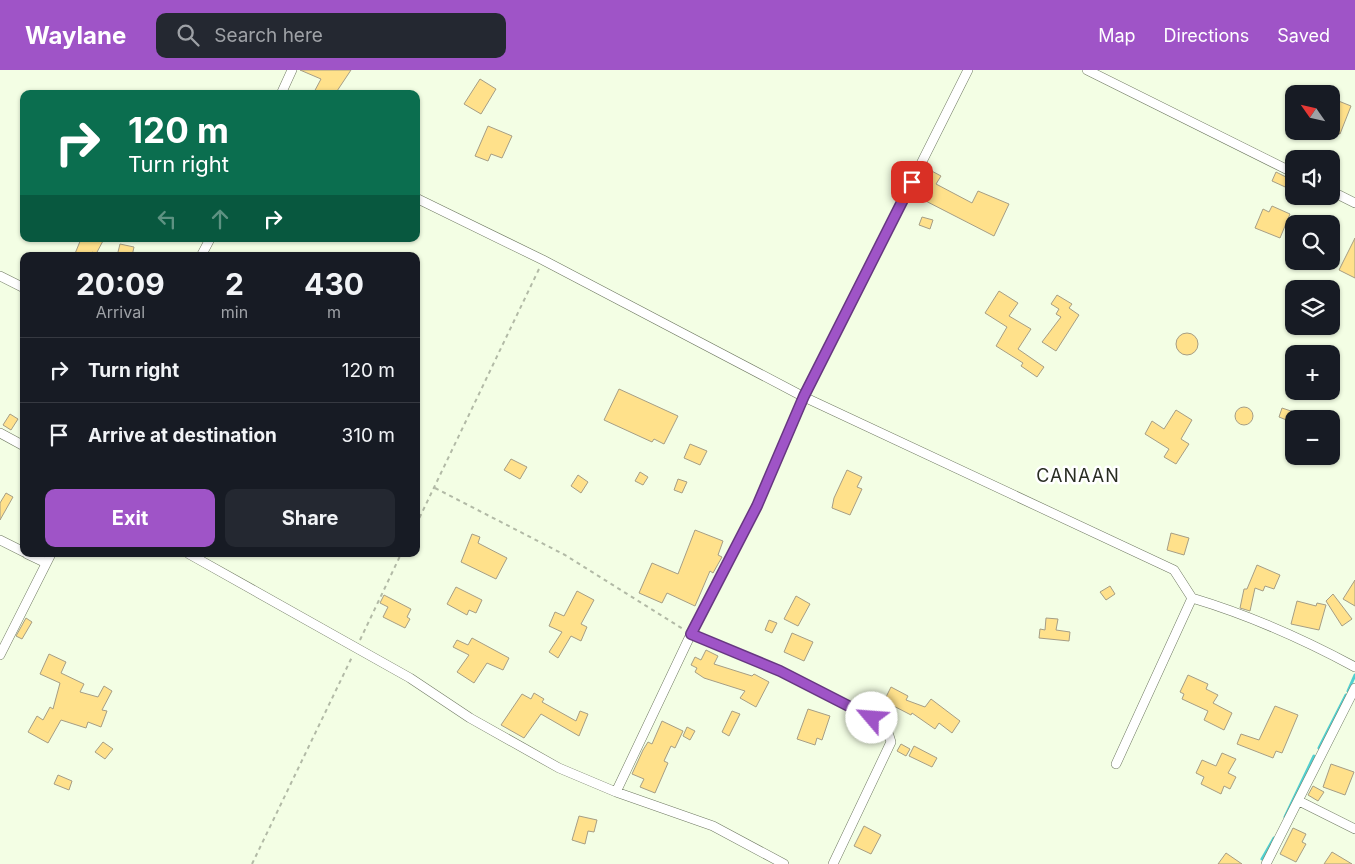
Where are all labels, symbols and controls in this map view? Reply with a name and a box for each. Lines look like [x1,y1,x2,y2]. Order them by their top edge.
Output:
search box [156,13,506,58]
text: Waylane [25,21,126,50]
icon: search [174,21,202,49]
text: Search here [214,24,323,47]
text: Map [1098,25,1136,46]
text: Directions [1164,25,1249,46]
text: Saved [1277,25,1330,46]
north arrow [1285,85,1340,140]
map controls [1285,85,1340,465]
text: 120 m [128,109,229,151]
icon: right [45,110,110,175]
button: sound [1285,150,1340,205]
text: Turn right [128,151,229,177]
pin [891,161,933,203]
icon: arrive [898,168,926,196]
icon: left [153,205,181,233]
icon: ahead [206,205,234,233]
icon: right [259,205,287,233]
button: search [1285,215,1340,270]
text: 20:09 [76,266,165,302]
text: 2 [225,266,244,302]
text: 430 [304,266,364,302]
button: layers [1285,280,1340,335]
text: Arrival [96,302,145,322]
text: min [221,302,248,322]
text: m [327,302,341,322]
button: + [1285,345,1340,400]
icon: right [45,356,73,384]
text: Turn right [88,359,179,382]
text: 120 m [342,359,395,382]
button: − [1285,410,1340,465]
icon: arrive [45,421,73,449]
text: Arrive at destination [88,424,277,447]
text: 310 m [342,424,395,447]
district label: CANAAN [1036,465,1120,486]
button: Exit [45,489,215,547]
button: Share [225,489,395,547]
position arrow [845,691,897,743]

